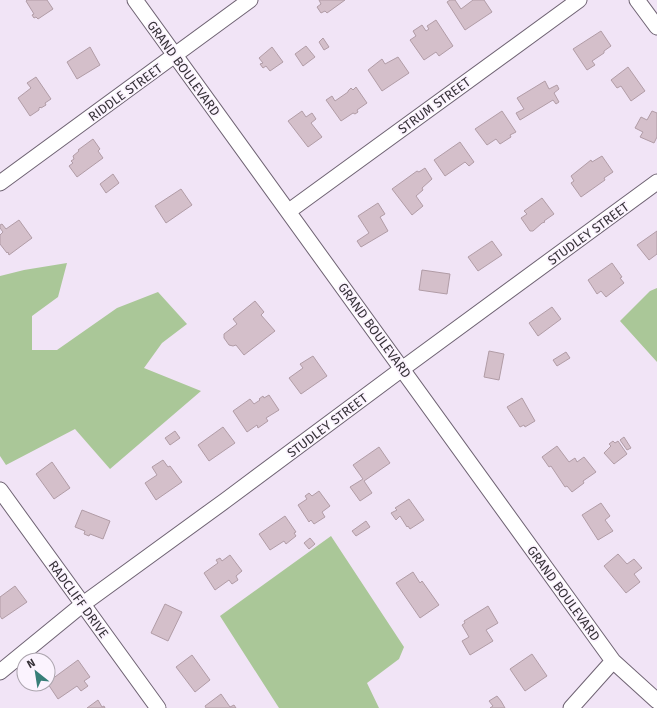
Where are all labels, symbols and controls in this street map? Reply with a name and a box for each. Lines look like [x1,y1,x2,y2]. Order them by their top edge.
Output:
street label: GRAND BOULEVARD [144,18,223,119]
street label: RIDDLE STREET [86,61,165,124]
street label: STRUM STREET [395,74,473,137]
street label: STUDLEY STREET [545,199,632,268]
street label: GRAND BOULEVARD [335,280,414,381]
street label: STUDLEY STREET [284,390,371,460]
street label: GRAND BOULEVARD [524,543,603,644]
street label: RADCLIFF DRIVE [46,558,112,641]
north arrow [16,652,56,692]
text: N [25,656,38,671]

